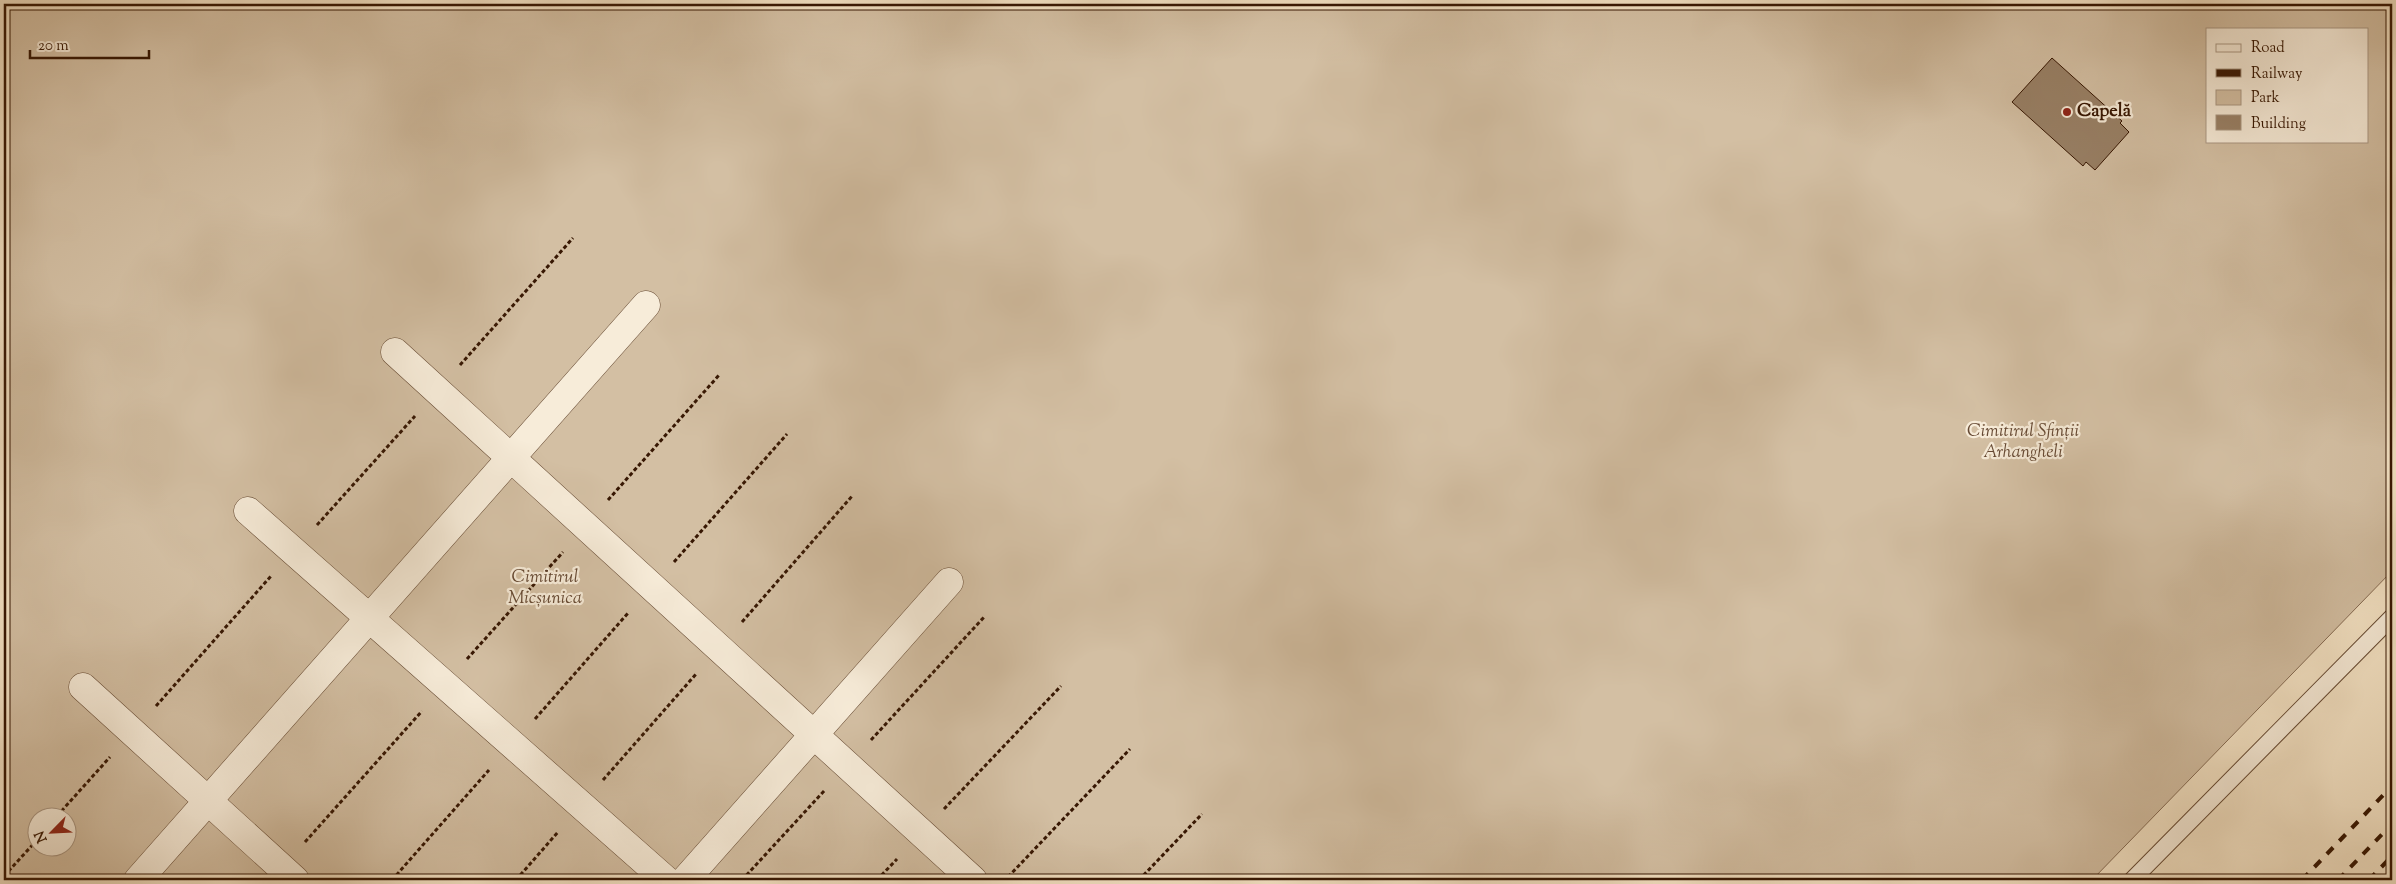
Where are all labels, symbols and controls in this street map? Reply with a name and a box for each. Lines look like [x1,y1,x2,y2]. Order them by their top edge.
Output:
scale bar [30,28,149,60]
legend [2206,28,2368,142]
text: 20 m [38,36,69,57]
text: Road [2251,38,2285,59]
text: Railway [2251,64,2303,85]
text: Park [2251,88,2280,109]
place label: Capelă [2077,99,2132,125]
marker: Capelă [2061,106,2073,118]
text: Building [2251,114,2306,135]
park label: Cimitirul Sfinții Arhangheli [1967,419,2079,466]
park label: Cimitirul Micșunica [508,565,582,612]
north arrow [28,806,78,856]
text: N [31,827,53,846]

